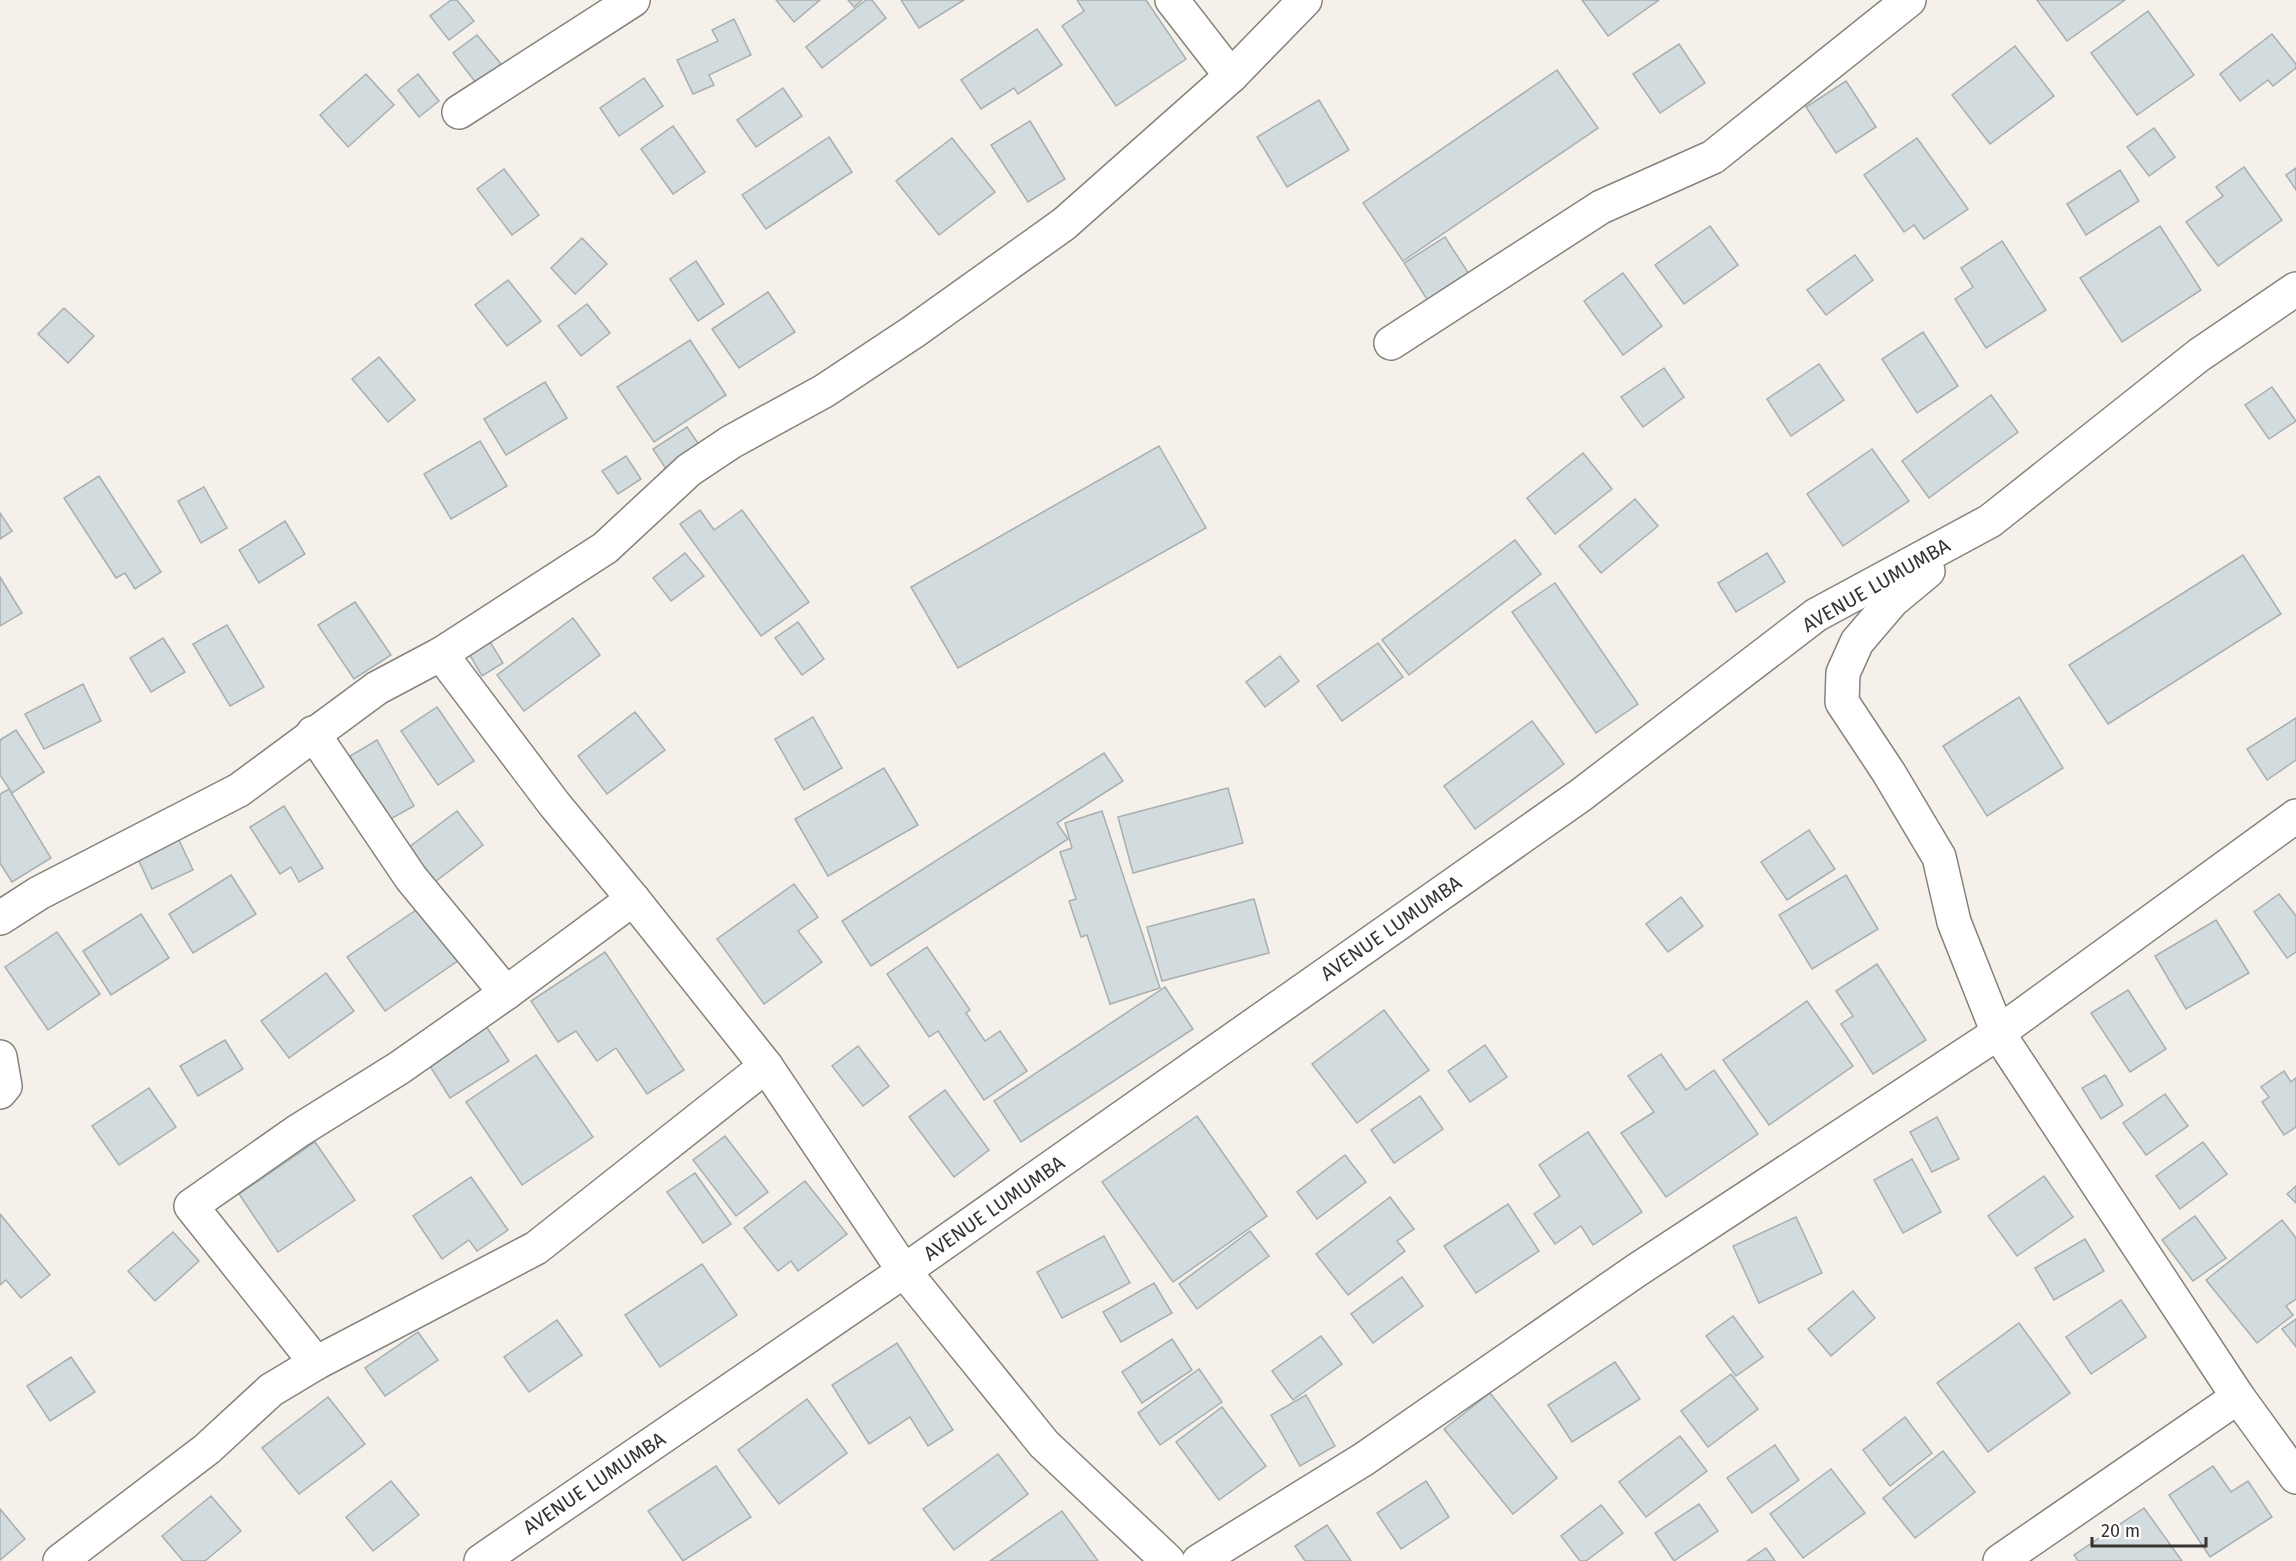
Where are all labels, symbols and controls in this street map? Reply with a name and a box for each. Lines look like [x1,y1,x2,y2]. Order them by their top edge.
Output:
street label: AVENUE LUMUMBA [1798,533,1955,637]
street label: AVENUE LUMUMBA [1316,870,1467,986]
street label: AVENUE LUMUMBA [919,1150,1070,1266]
street label: AVENUE LUMUMBA [518,1426,670,1539]
scale bar [2092,1510,2206,1548]
text: 20 m [2101,1520,2140,1542]

